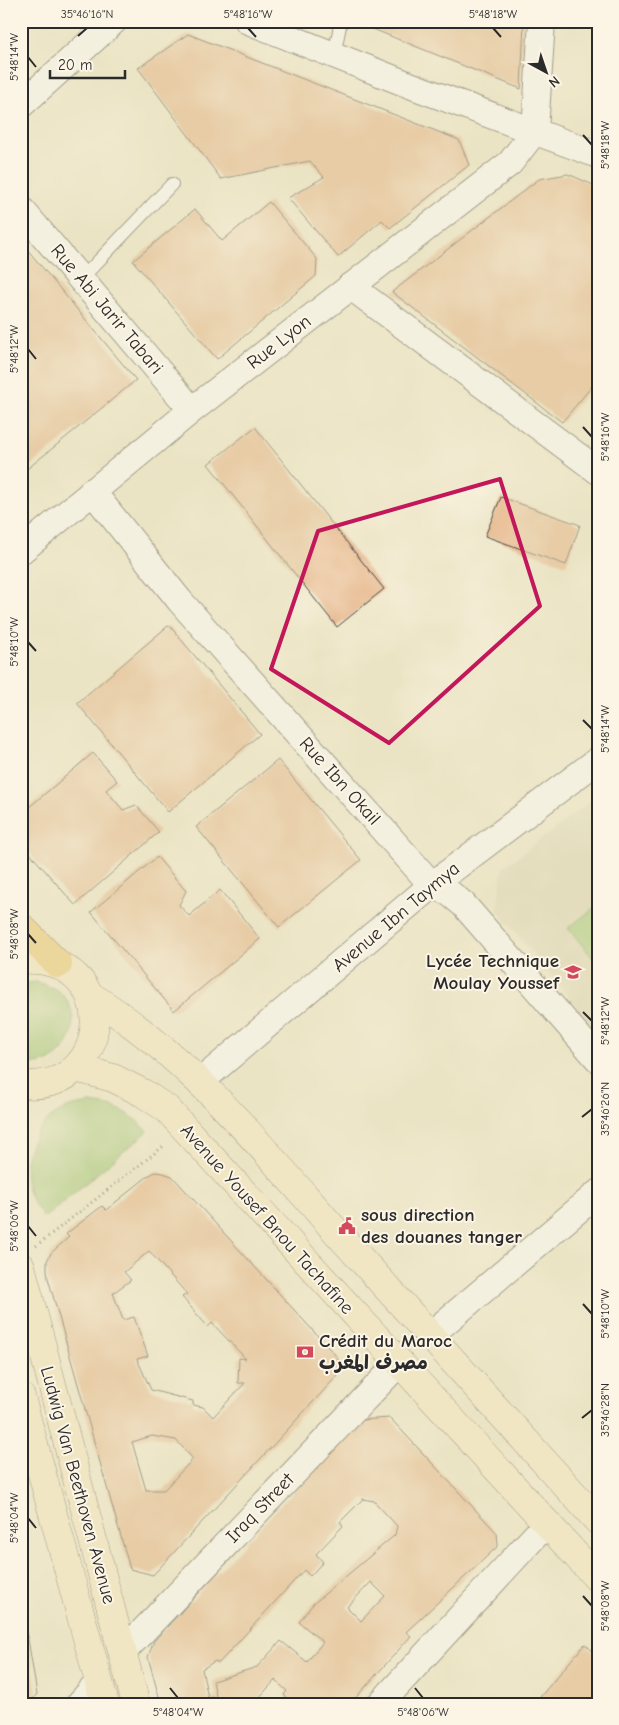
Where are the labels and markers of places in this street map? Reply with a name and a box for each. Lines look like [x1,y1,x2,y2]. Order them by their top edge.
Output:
place label: Lycée Technique Moulay Youssef [426,950,560,994]
school or university icon: Lycée Technique Moulay Youssef [563,962,583,982]
place label: sous direction des douanes tanger [361,1204,522,1248]
public building icon: sous direction des douanes tanger [337,1216,357,1236]
place label: Crédit du Maroc مصرف المغرب [319,1330,452,1375]
bank icon: Crédit du Maroc مصرف المغرب [295,1342,315,1362]

